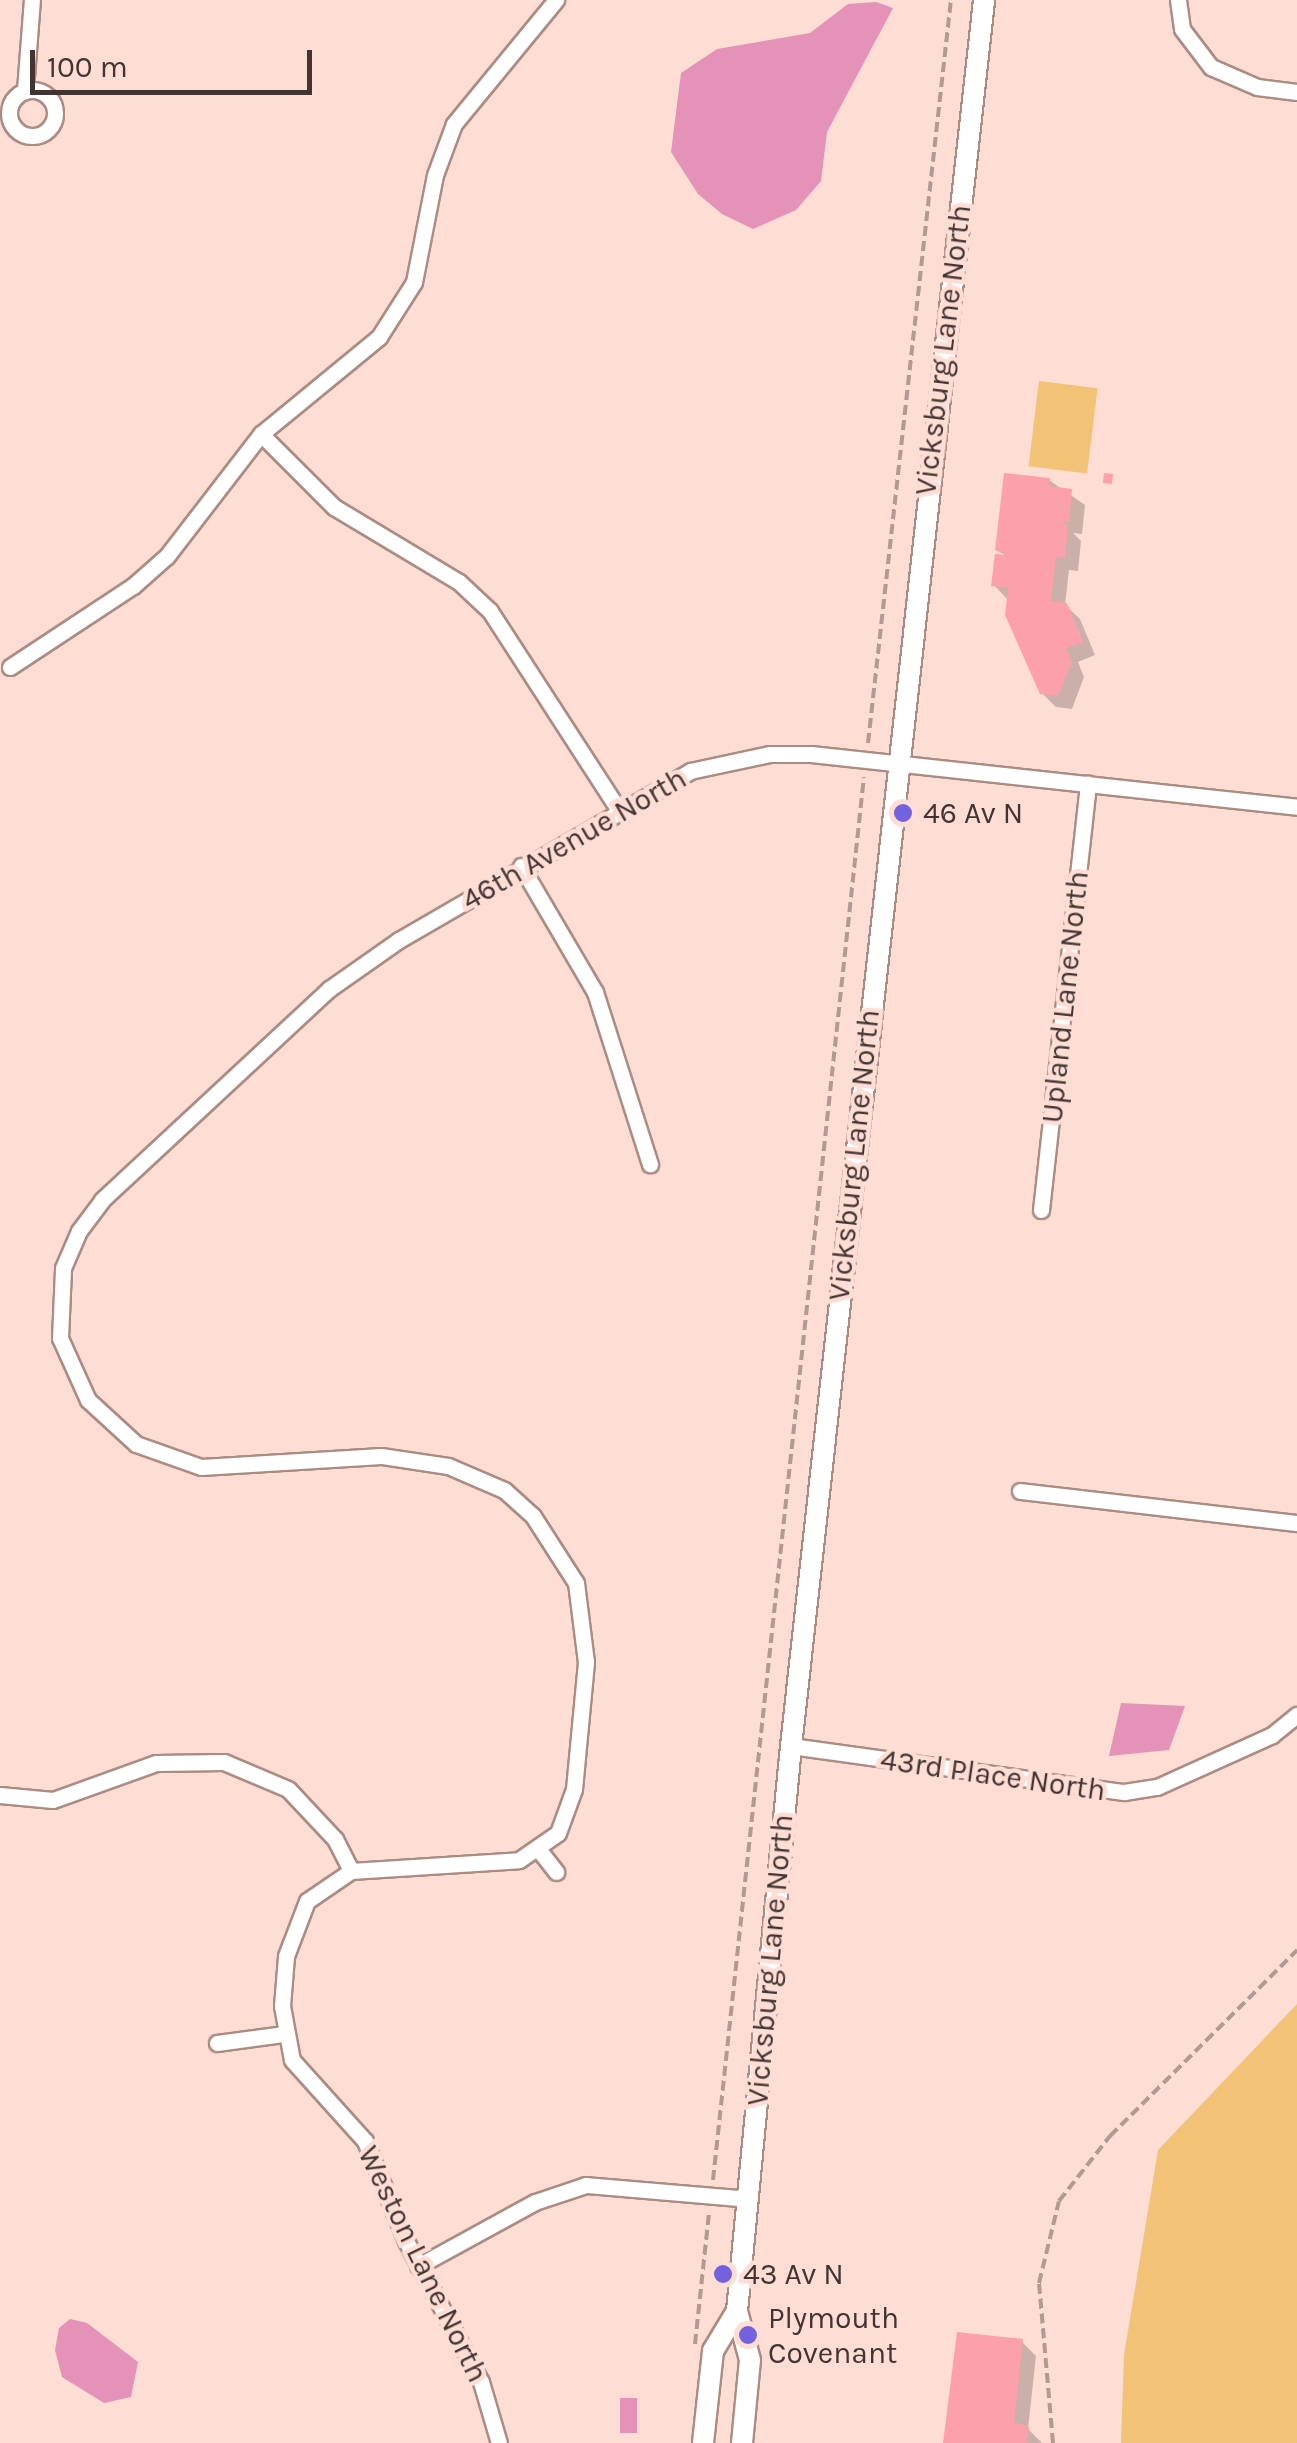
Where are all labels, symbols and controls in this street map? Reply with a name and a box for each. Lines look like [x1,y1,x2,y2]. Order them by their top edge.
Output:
scale bar [35,30,318,92]
text: 100 m [47,49,128,85]
street label: Vicksburg Lane North [907,203,979,497]
street label: 46th Avenue North [455,760,693,918]
place label: 46 Av N [923,795,1023,831]
marker: 46 Av N [892,802,914,824]
street label: Upland Lane North [1034,869,1096,1125]
street label: Vicksburg Lane North [821,1008,887,1302]
street label: 43rd Place North [878,1741,1108,1809]
street label: Vicksburg Lane North [739,1813,801,2107]
street label: Weston Lane North [350,2140,496,2388]
place label: 43 Av N [743,2256,844,2292]
marker: 43 Av N [712,2263,734,2285]
place label: Plymouth Covenant [768,2300,899,2370]
marker: Plymouth Covenant [737,2324,759,2346]

